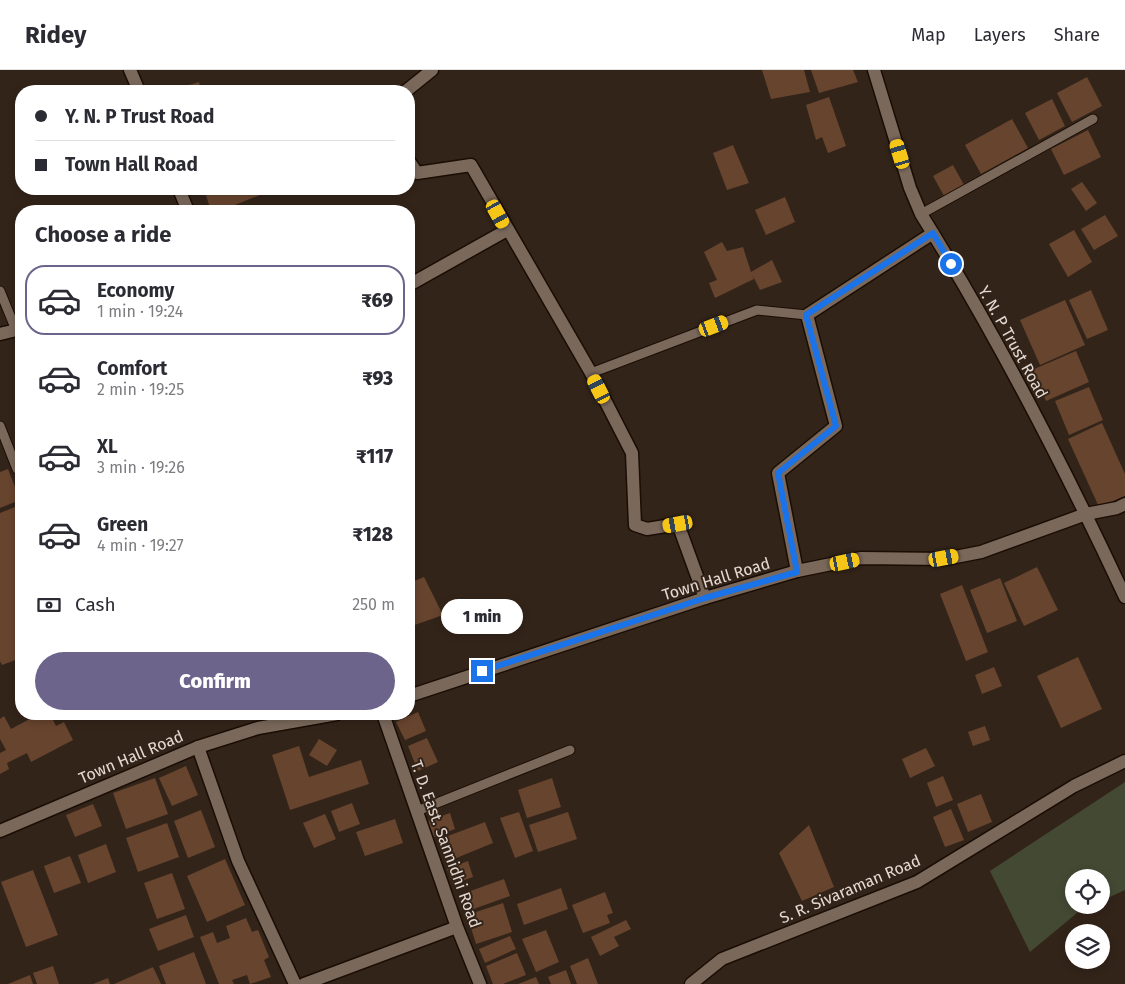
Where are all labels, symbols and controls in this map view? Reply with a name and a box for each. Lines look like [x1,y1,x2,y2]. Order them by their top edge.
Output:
text: Ridey [25,21,86,49]
text: Map [911,24,946,46]
text: Layers [974,24,1026,46]
text: Share [1054,24,1100,46]
text: Y. N. P Trust Road [65,105,214,128]
car [888,137,911,171]
text: Town Hall Road [65,153,198,176]
car [484,197,511,231]
text: Choose a ride [35,221,171,248]
route start [940,253,962,275]
icon: car [37,278,82,323]
text: Economy [97,279,174,302]
street label: Y. N. P Trust Road [974,282,1052,402]
text: ₹69 [361,289,393,312]
text: 1 min · 19:24 [97,302,183,321]
car [697,314,730,338]
icon: car [37,356,82,401]
text: Comfort [97,357,167,380]
text: ₹93 [362,367,393,390]
car [585,372,612,406]
text: 2 min · 19:25 [97,380,184,399]
icon: car [37,434,82,479]
text: XL [97,435,118,458]
text: ₹117 [356,445,393,468]
text: 3 min · 19:26 [97,458,185,477]
icon: car [37,512,82,557]
text: Green [97,513,148,536]
car [661,514,694,534]
text: ₹128 [353,523,393,546]
text: 4 min · 19:27 [97,536,184,555]
car [927,548,960,568]
car [828,552,861,572]
street label: Town Hall Road [660,554,772,604]
icon: cash [35,591,63,619]
text: Cash [75,593,116,616]
text: 250 m [352,595,395,614]
callout: 1 min [441,598,523,634]
text: 1 min [463,607,501,626]
button: Confirm [35,652,395,710]
route end [471,660,493,682]
street label: Town Hall Road [76,726,186,788]
street label: T. D. East. Sannidhi Road [407,758,485,930]
street label: S. R. Sivaraman Road [777,851,923,927]
map controls [1065,869,1110,969]
button: locate [1065,869,1110,914]
button: layers [1065,924,1110,969]

